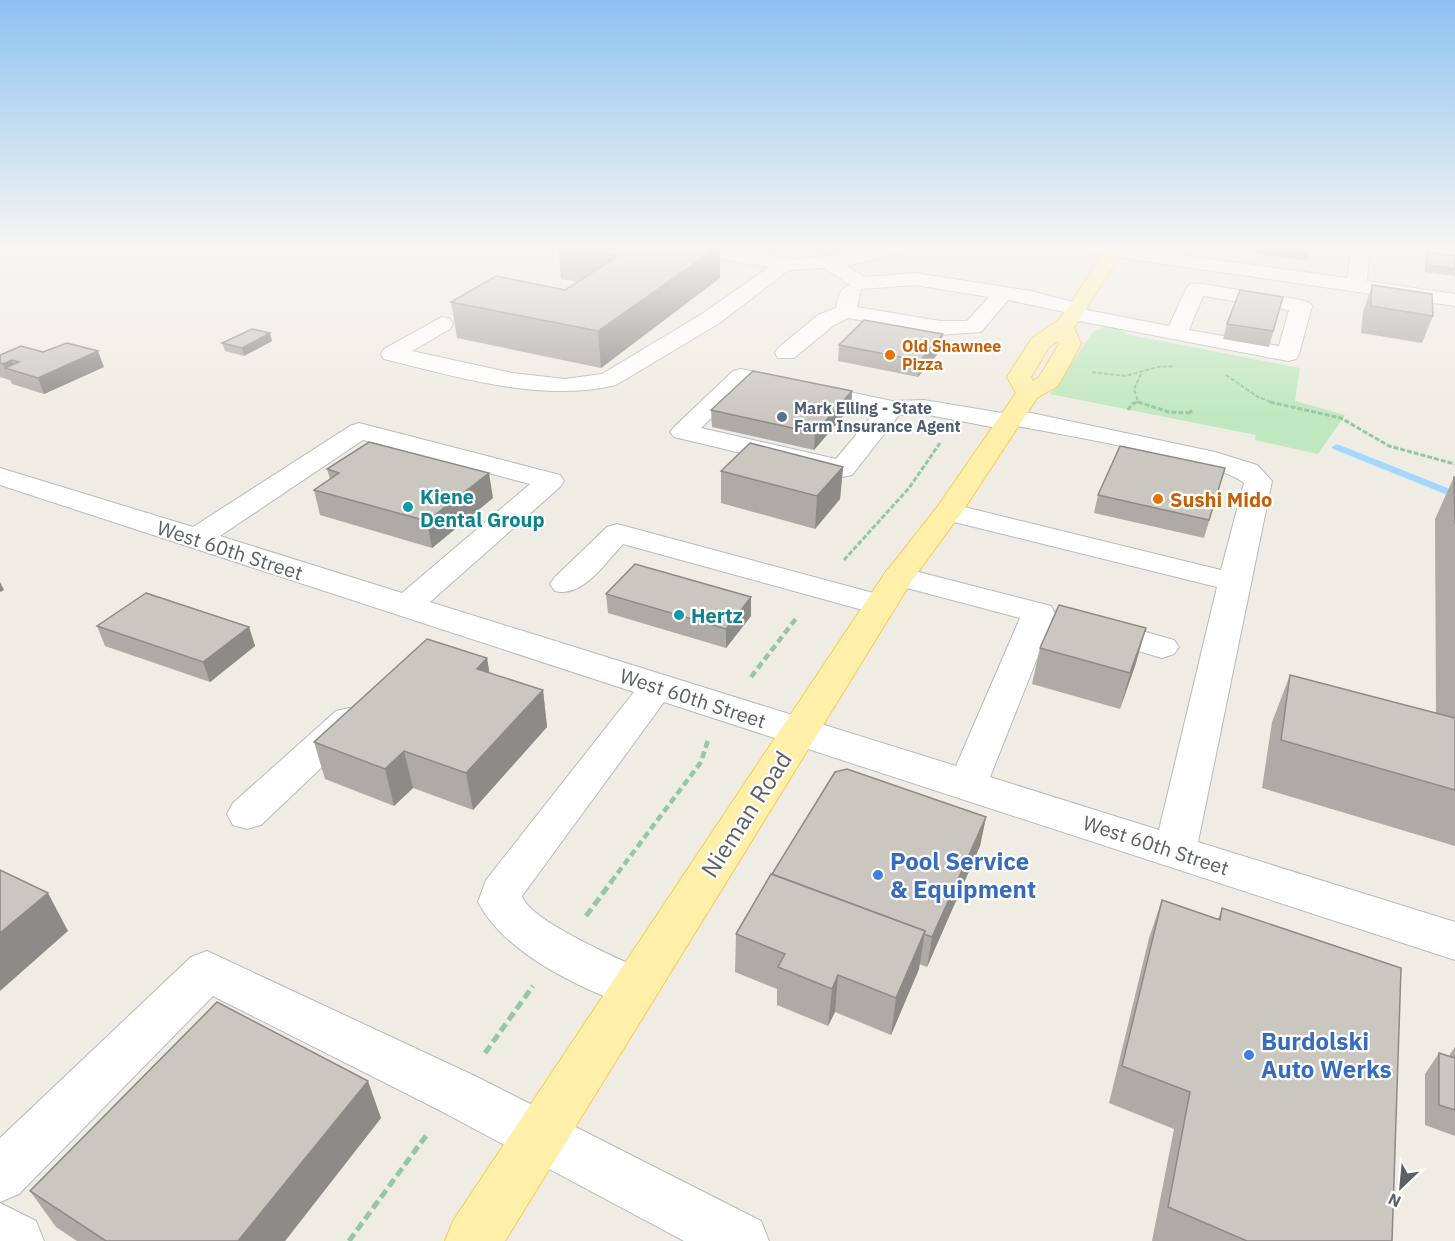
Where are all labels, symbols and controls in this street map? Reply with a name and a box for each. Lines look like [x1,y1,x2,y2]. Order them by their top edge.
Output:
place label: Old Shawnee Pizza [902,336,1001,374]
marker: Old Shawnee Pizza [883,348,897,362]
place label: Mark Elling - State Farm Insurance Agent [794,398,961,436]
marker: Mark Elling - State Farm Insurance Agent [775,410,789,424]
place label: Kiene Dental Group [420,483,545,533]
place label: Sushi Mido [1170,486,1272,513]
marker: Sushi Mido [1151,492,1165,506]
marker: Kiene Dental Group [401,500,415,514]
street label: West 60th Street [154,514,306,586]
place label: Hertz [691,602,743,629]
marker: Hertz [672,608,686,622]
street label: West 60th Street [617,662,769,734]
street label: Nieman Road [693,745,799,883]
street label: West 60th Street [1080,809,1232,881]
place label: Pool Service & Equipment [890,845,1036,905]
marker: Pool Service & Equipment [871,868,885,882]
place label: Burdolski Auto Werks [1261,1025,1392,1085]
marker: Burdolski Auto Werks [1242,1048,1256,1062]
north arrow [1371,1157,1431,1217]
text: N [1385,1189,1404,1212]

